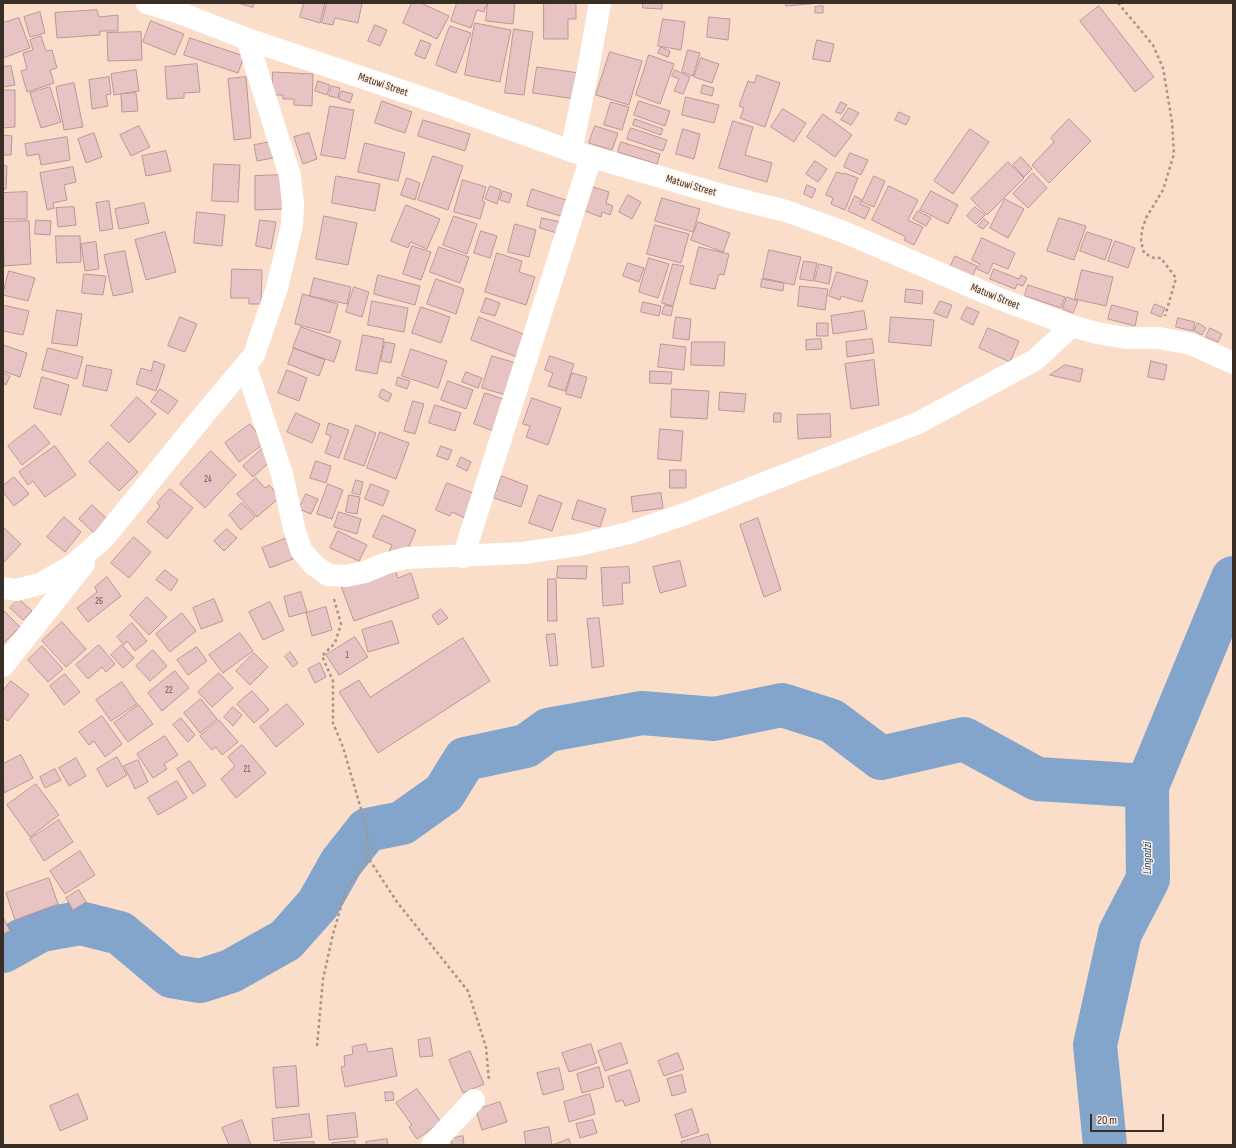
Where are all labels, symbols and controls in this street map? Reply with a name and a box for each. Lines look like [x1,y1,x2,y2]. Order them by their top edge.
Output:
street label: Matuwi Street [356,70,410,100]
street label: Matuwi Street [664,173,718,199]
street label: Matuwi Street [968,281,1022,313]
house number: 24 [204,475,212,485]
house number: 26 [95,597,103,607]
house number: 1 [345,651,349,661]
house number: 22 [165,686,173,696]
house number: 21 [244,765,250,775]
water label: Lingadzi [1141,842,1155,874]
scale bar [1092,1106,1166,1132]
text: 20 m [1097,1113,1117,1128]

